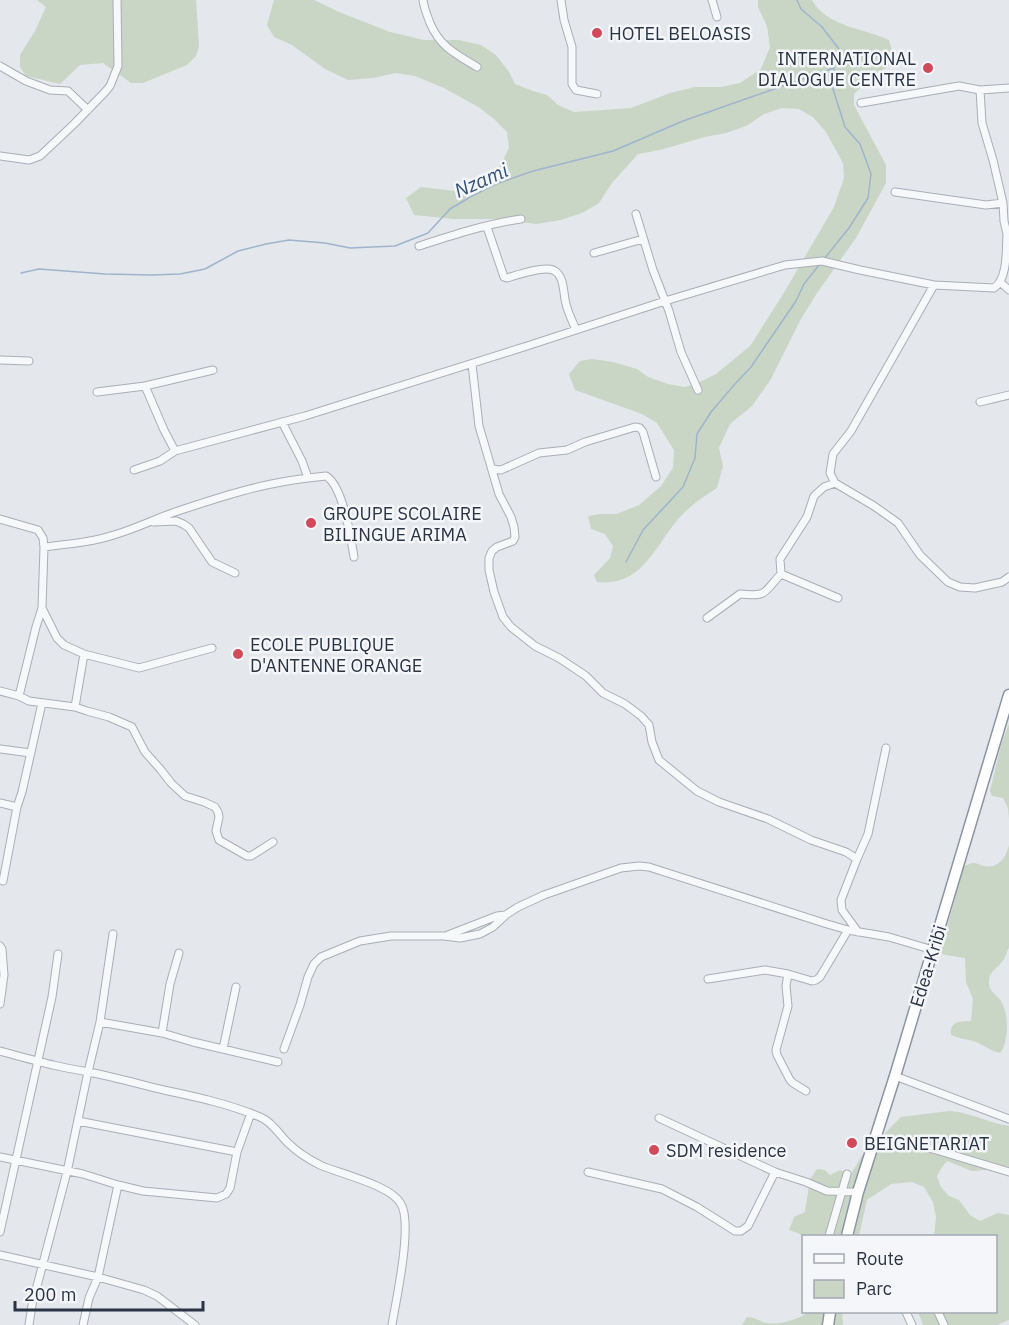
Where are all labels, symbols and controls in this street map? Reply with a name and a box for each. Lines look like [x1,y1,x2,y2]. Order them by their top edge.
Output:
place label: HOTEL BELOASIS [609,22,751,45]
marker: HOTEL BELOASIS [590,26,604,40]
place label: INTERNATIONAL DIALOGUE CENTRE [758,47,916,91]
marker: INTERNATIONAL DIALOGUE CENTRE [921,61,935,75]
water label: Nzami [450,156,513,204]
place label: GROUPE SCOLAIRE BILINGUE ARIMA [323,502,482,546]
marker: GROUPE SCOLAIRE BILINGUE ARIMA [304,516,318,530]
place label: ECOLE PUBLIQUE D'ANTENNE ORANGE [250,633,422,677]
marker: ECOLE PUBLIQUE D'ANTENNE ORANGE [231,647,245,661]
street label: Edea-Kribi [905,922,951,1010]
place label: BEIGNETARIAT [864,1132,989,1155]
marker: BEIGNETARIAT [845,1136,859,1150]
place label: SDM residence [666,1139,787,1162]
marker: SDM residence [647,1143,661,1157]
legend [802,1235,997,1313]
text: Route [856,1247,904,1270]
scale bar [15,1274,202,1312]
text: Parc [856,1277,892,1300]
text: 200 m [24,1283,76,1306]

